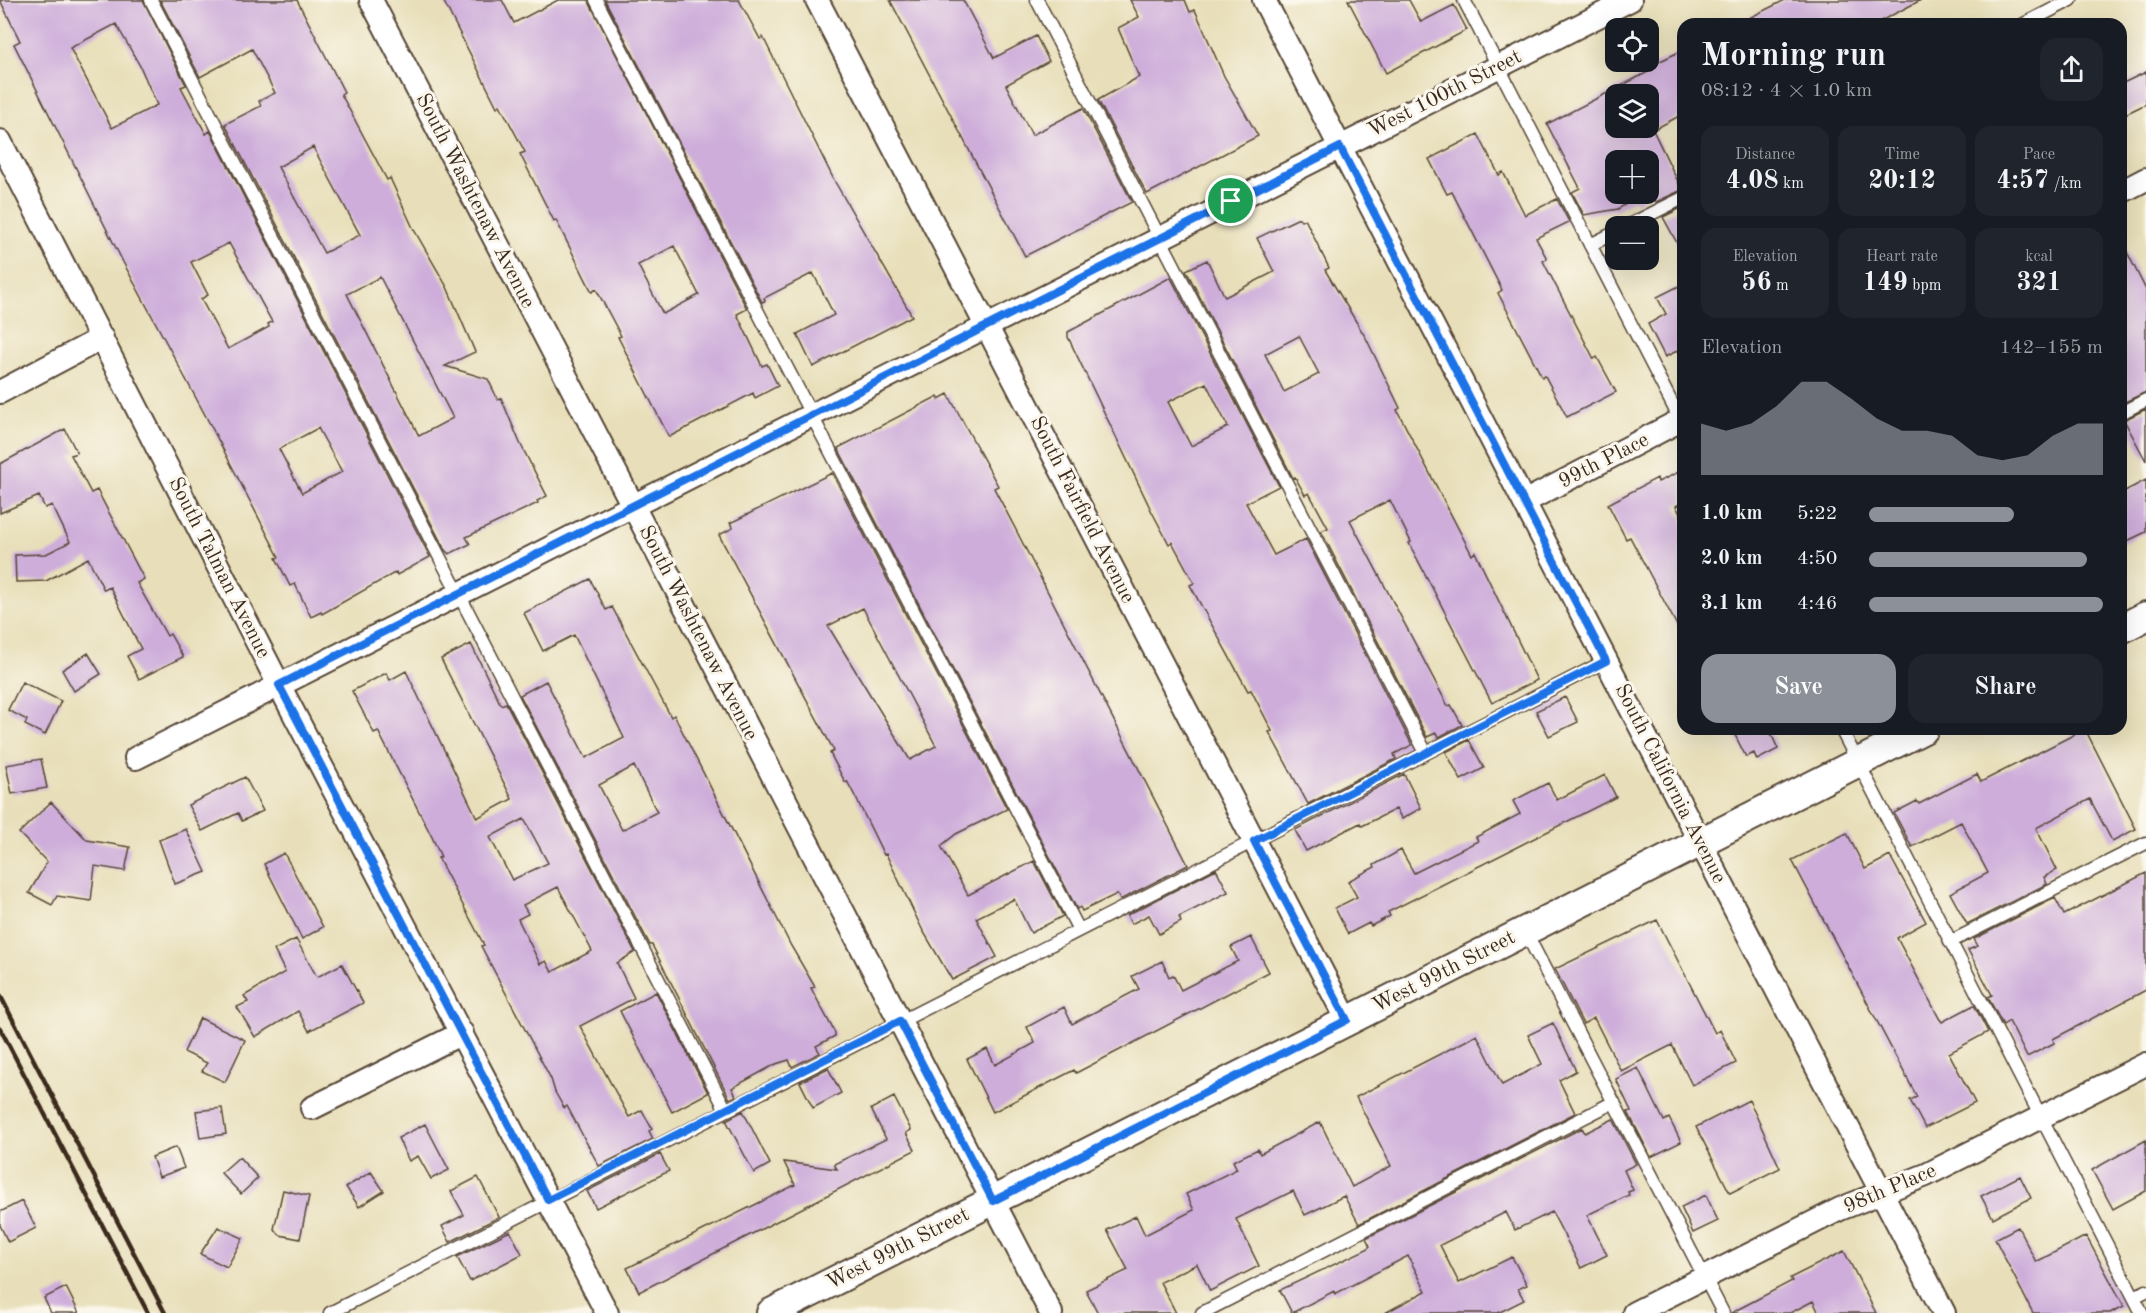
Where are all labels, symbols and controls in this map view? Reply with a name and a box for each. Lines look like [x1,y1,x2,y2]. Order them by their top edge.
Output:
map controls [1605,18,1659,270]
button: locate [1605,18,1659,72]
button: share [2040,38,2103,101]
text: Morning run [1701,40,1886,73]
street label: West 100th Street [1365,46,1525,142]
text: 08:12 · 4 × 1.0 km [1701,81,1872,101]
button: layers [1605,84,1659,138]
street label: South Washtenaw Avenue [412,90,538,312]
text: Distance [1735,147,1795,163]
text: Time [1884,147,1920,163]
text: Pace [2023,147,2055,163]
button: + [1605,150,1659,204]
text: 4.08 [1726,168,1779,194]
text: 20:12 [1868,168,1936,194]
text: 4:57 [1996,168,2049,194]
pin [1205,175,1256,226]
text: km [1779,176,1804,192]
text: /km [2049,176,2082,192]
icon: arrive [1214,184,1247,217]
button: − [1605,216,1659,270]
text: Elevation [1732,249,1798,265]
text: Heart rate [1866,249,1938,265]
text: kcal [2025,249,2053,265]
text: 56 [1741,270,1771,296]
text: 149 [1863,270,1908,296]
text: 321 [2016,270,2062,296]
text: m [1771,278,1789,294]
text: bpm [1908,278,1941,294]
text: Elevation [1701,338,1782,358]
text: 142–155 m [2000,338,2103,358]
street label: South Fairfield Avenue [1026,413,1138,607]
street label: 99th Place [1556,429,1652,493]
street label: South Talman Avenue [164,474,274,662]
text: 1.0 km [1701,504,1763,524]
text: 5:22 [1797,504,1837,524]
street label: South Washtenaw Avenue [635,522,761,744]
text: 2.0 km [1701,549,1763,569]
text: 4:50 [1797,549,1837,569]
text: 3.1 km [1701,594,1763,614]
text: 4:46 [1797,594,1837,614]
button: Save [1701,654,1896,723]
button: Share [1908,654,2103,723]
street label: South California Avenue [1610,681,1730,887]
street label: West 99th Street [1369,927,1519,1017]
street label: 98th Place [1841,1160,1939,1218]
street label: West 99th Street [823,1204,973,1294]

